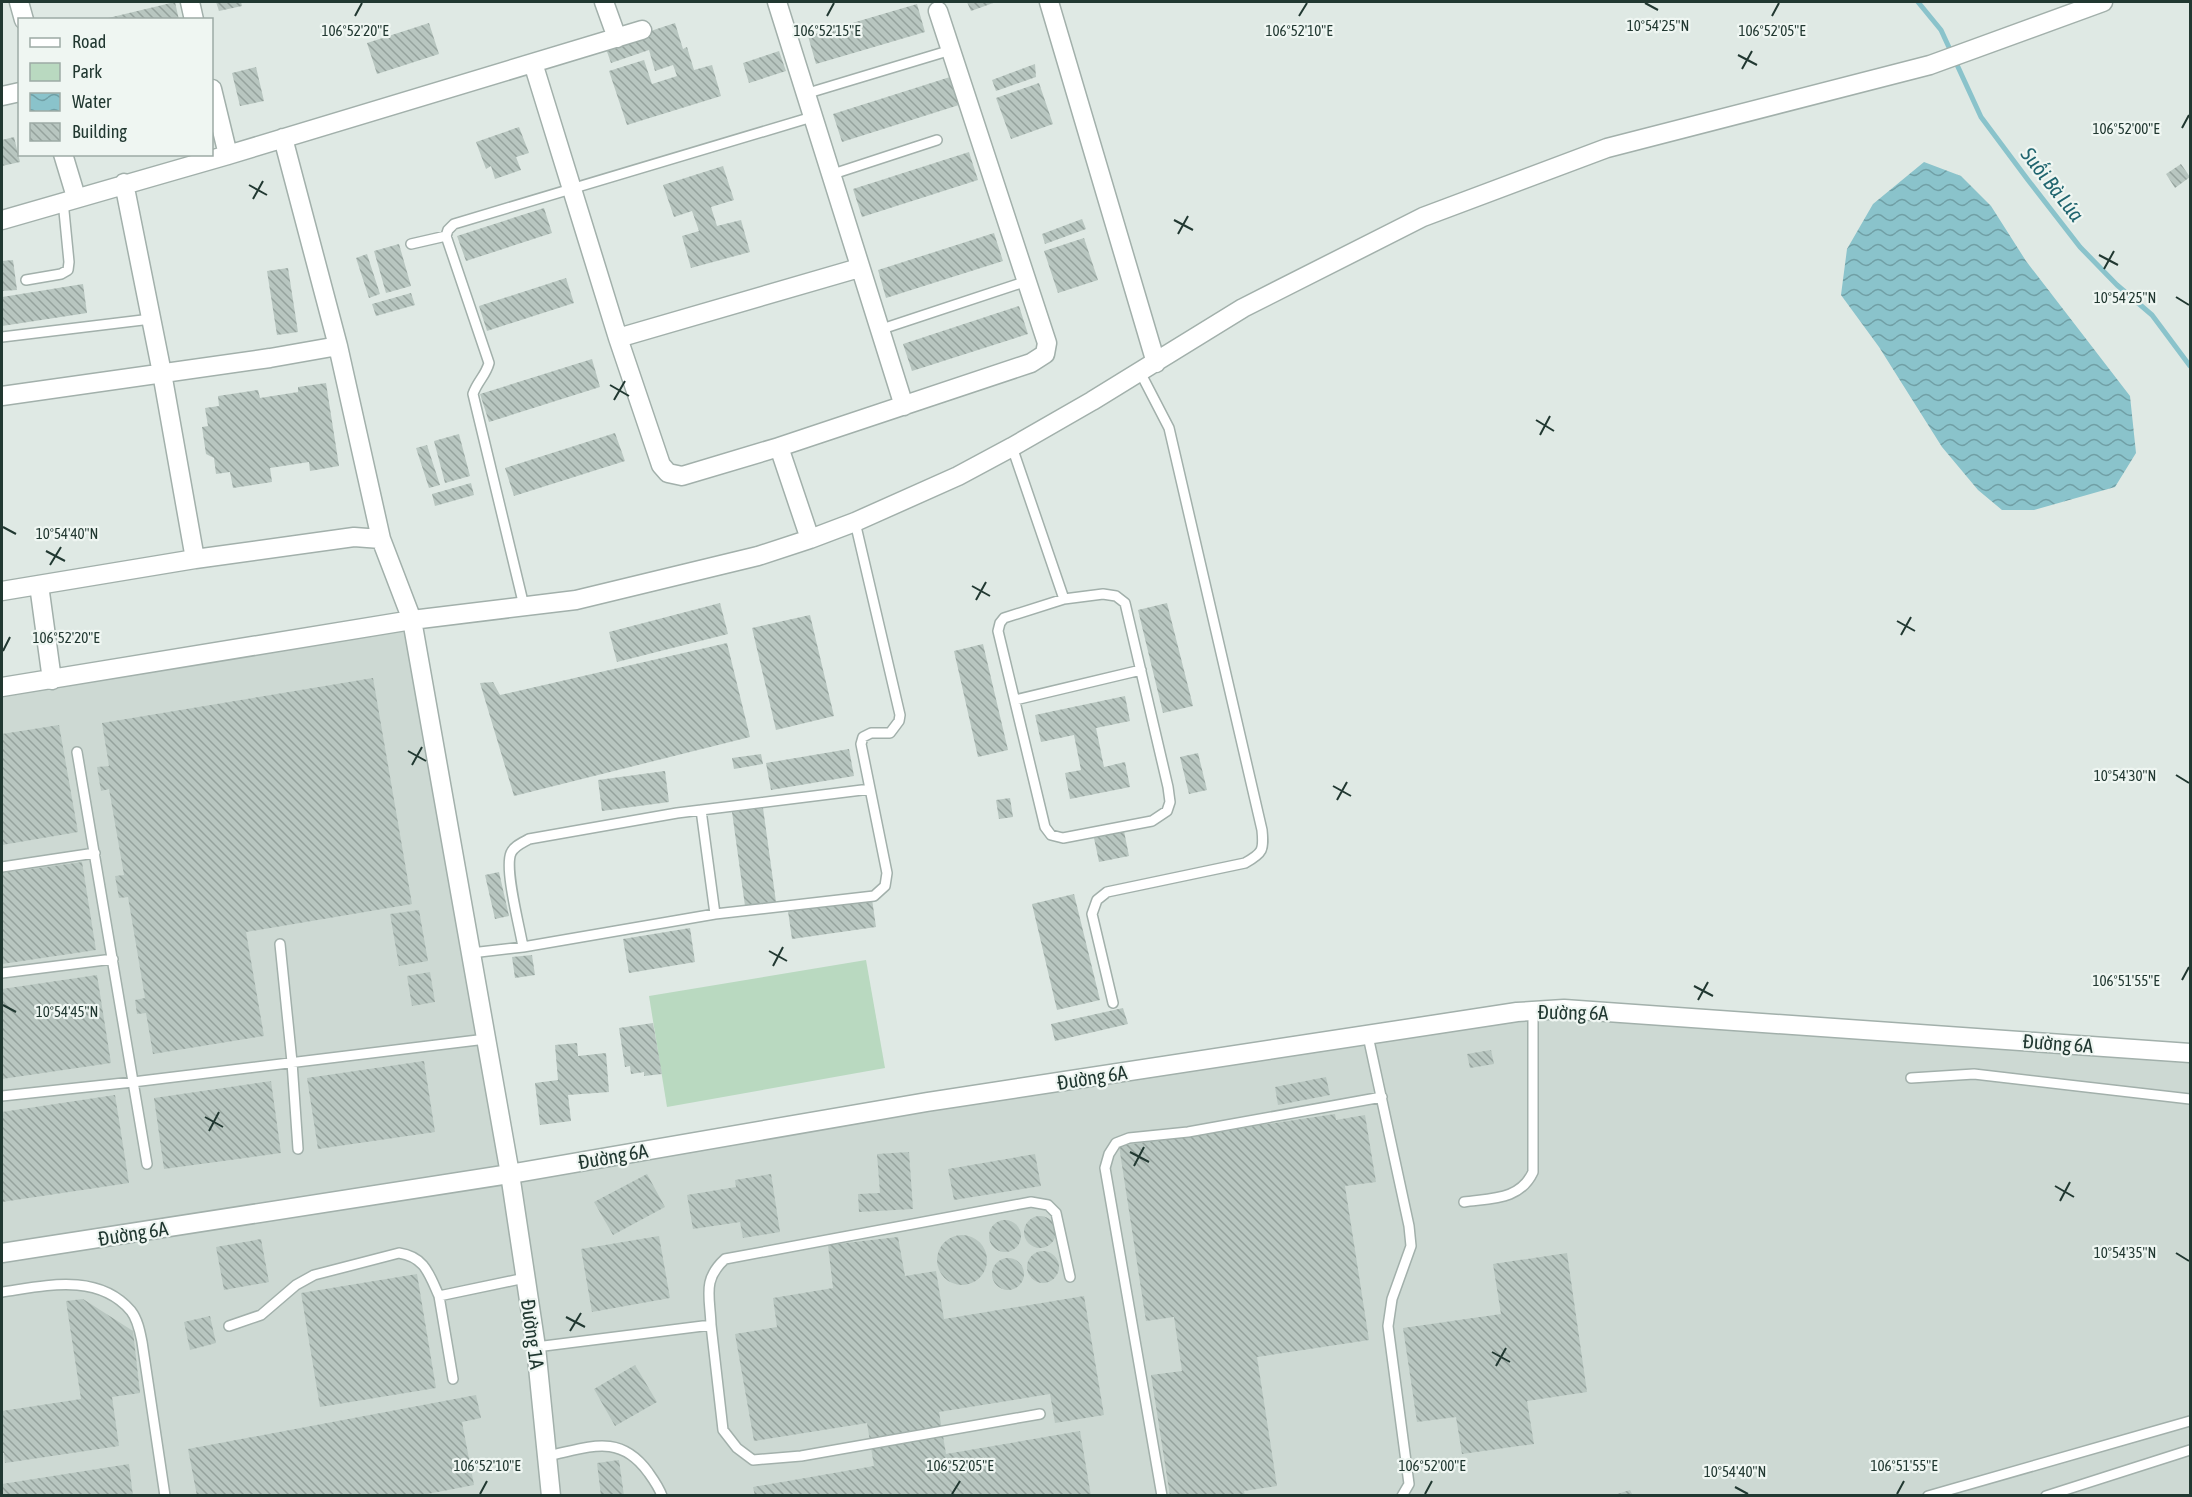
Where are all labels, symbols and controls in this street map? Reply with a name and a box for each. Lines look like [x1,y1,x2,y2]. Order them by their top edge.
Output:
text: 10°54'25"N [1627,17,1689,34]
legend [18,18,213,156]
text: 106°52'20"E [321,22,389,39]
text: 106°52'15"E [793,22,861,39]
text: 106°52'10"E [1265,22,1333,39]
text: 106°52'05"E [1738,22,1806,39]
text: Road [72,31,106,52]
text: Park [72,61,102,82]
text: Water [72,91,112,112]
text: 106°52'00"E [2092,120,2160,137]
text: Building [72,121,127,142]
water label: Suối Bà Lúa [2016,141,2089,226]
text: 10°54'25"N [2094,289,2156,306]
text: 10°54'40"N [36,525,98,542]
text: 106°52'20"E [32,629,100,646]
text: 10°54'30"N [2094,767,2156,784]
text: 106°51'55"E [2092,972,2160,989]
street label: Đường 6A [1538,1000,1609,1024]
text: 10°54'45"N [36,1003,98,1020]
street label: Đường 6A [2022,1029,2094,1057]
street label: Đường 6A [1055,1060,1129,1094]
street label: Đường 6A [576,1139,650,1173]
street label: Đường 6A [96,1216,170,1250]
text: 10°54'35"N [2094,1244,2156,1261]
street label: Đường 1A [517,1297,549,1371]
text: 106°52'10"E [453,1457,521,1474]
text: 106°52'05"E [926,1457,994,1474]
text: 106°52'00"E [1398,1457,1466,1474]
text: 106°51'55"E [1870,1457,1938,1474]
text: 10°54'40"N [1704,1463,1766,1480]

